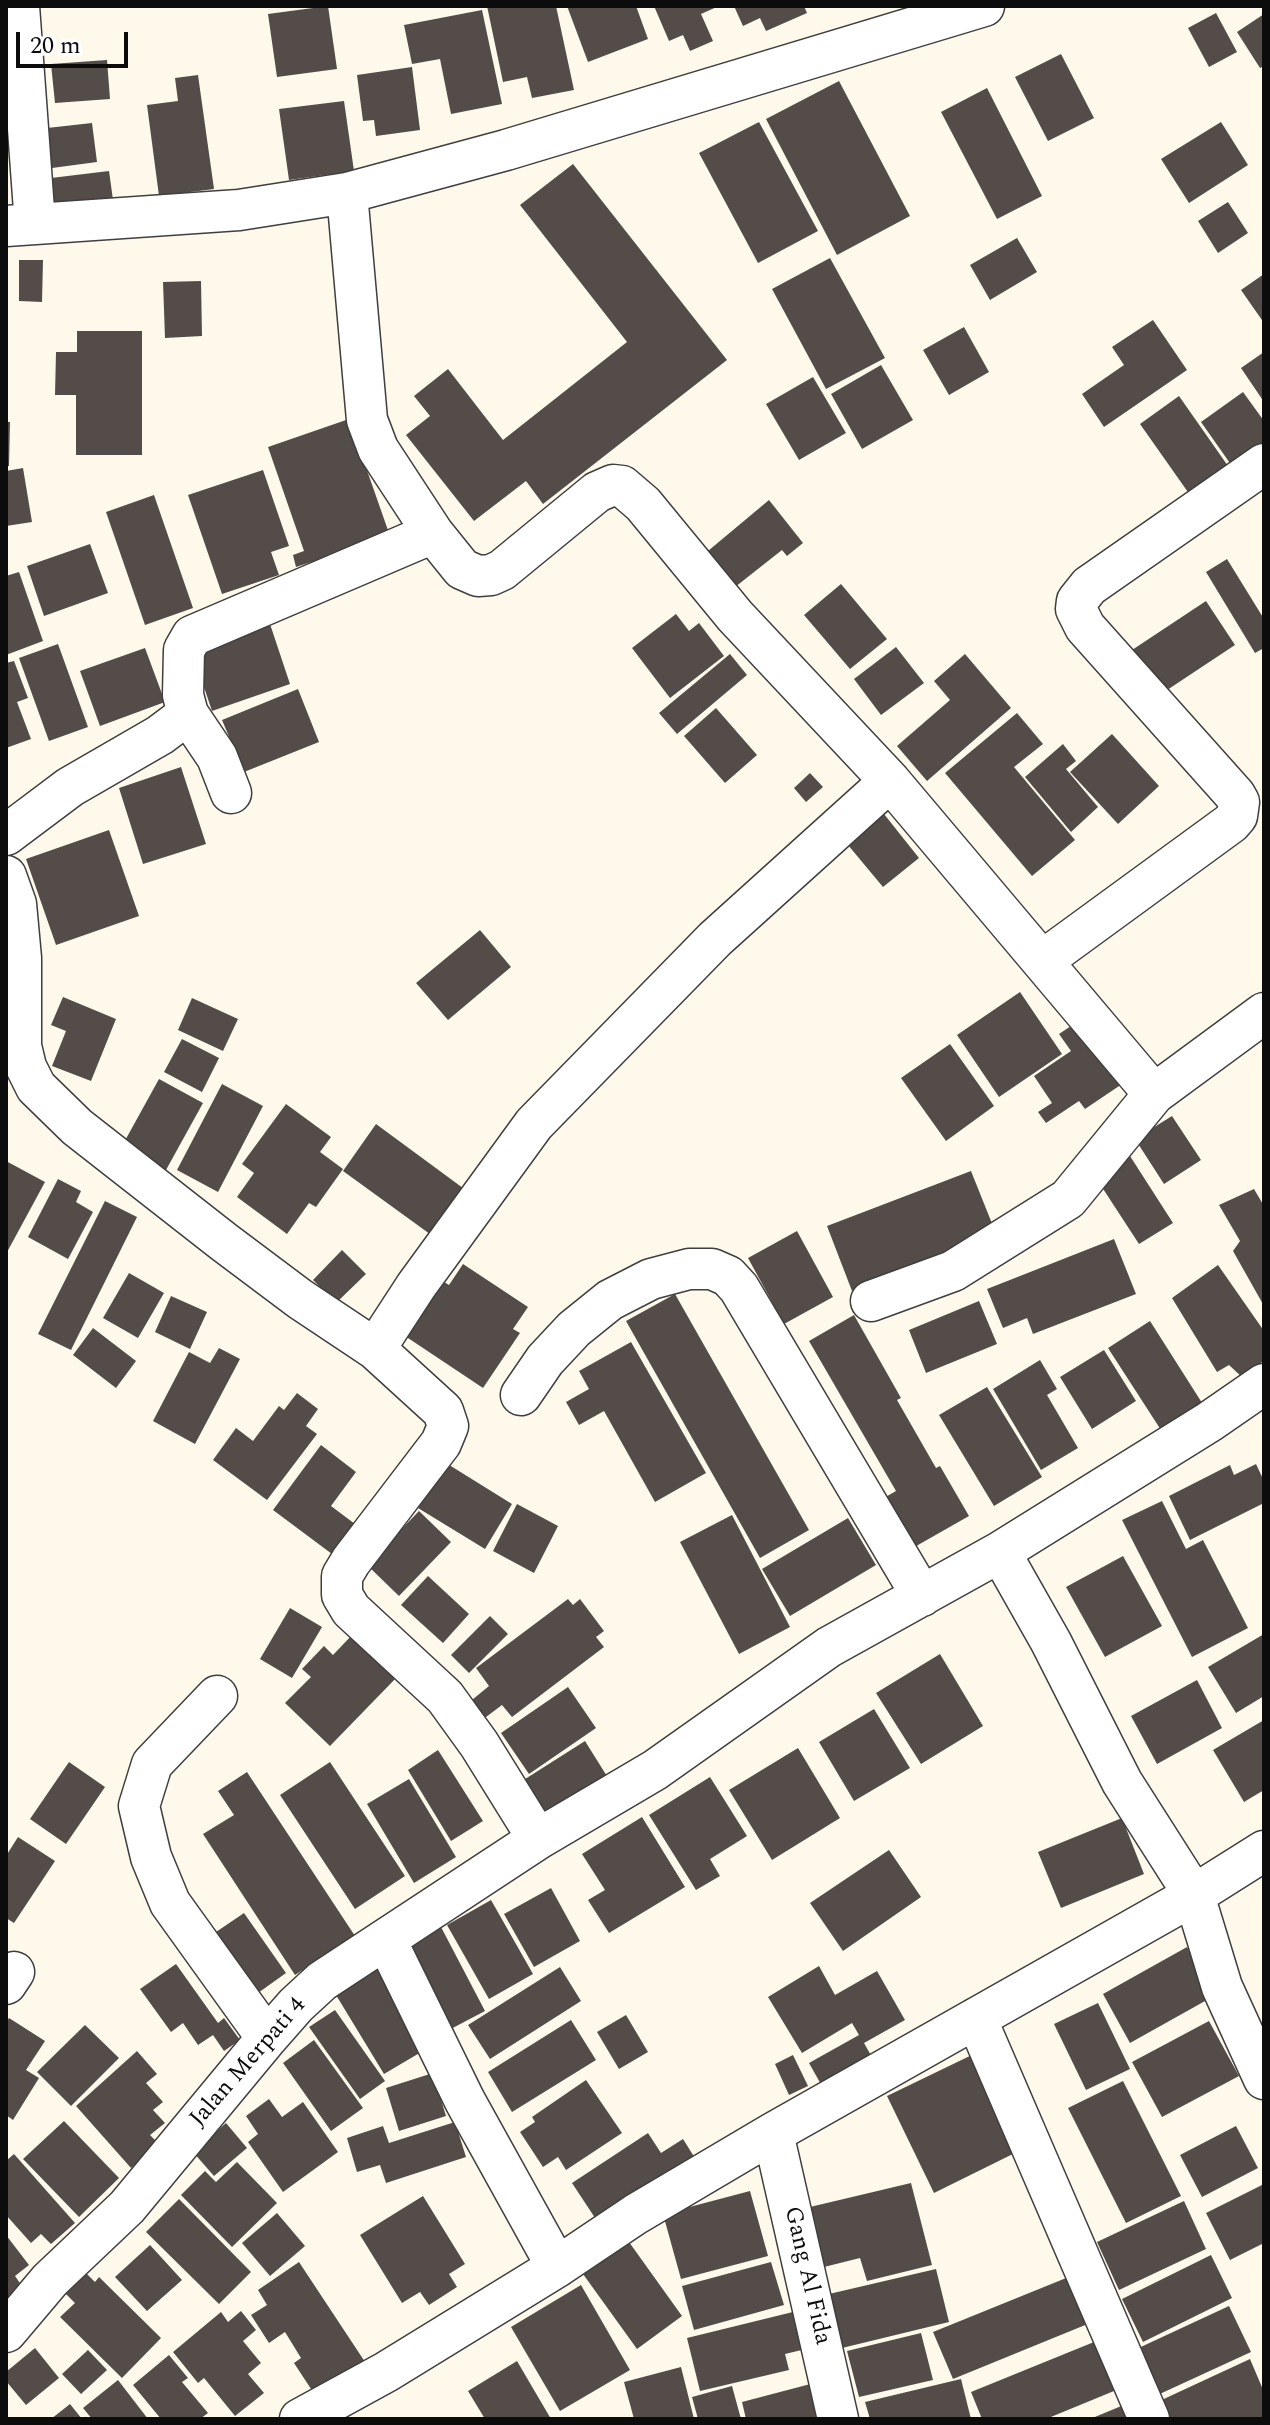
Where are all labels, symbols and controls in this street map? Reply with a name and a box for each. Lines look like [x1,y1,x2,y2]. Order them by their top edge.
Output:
scale bar [20,16,132,66]
text: 20 m [30,28,81,64]
street label: Jalan Merpati 4 [185,1992,313,2134]
street label: Gang Al Fida [776,2204,836,2348]

